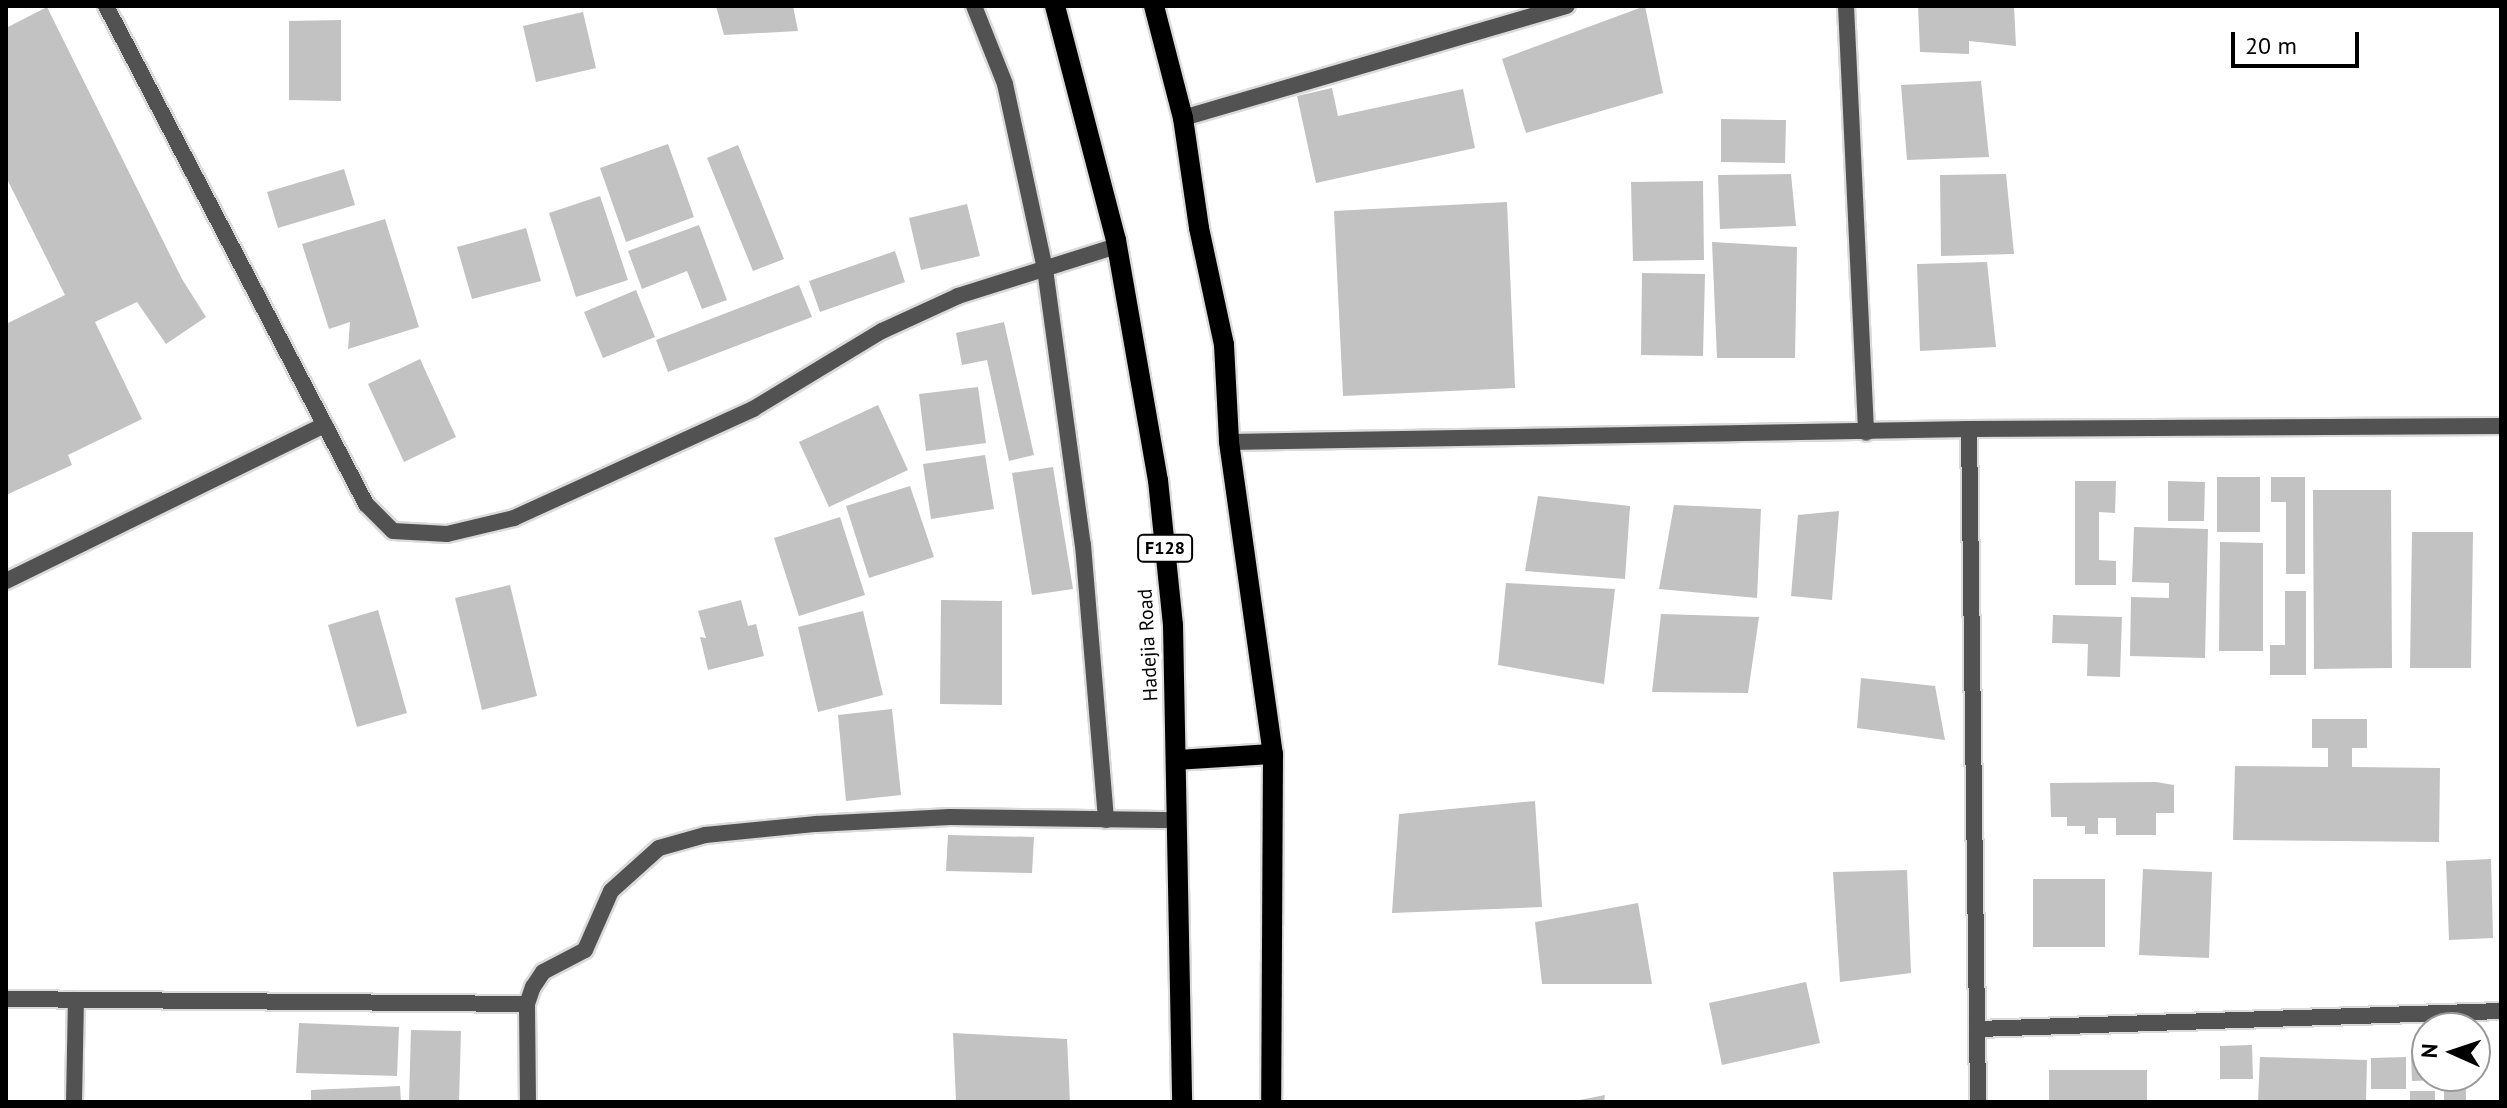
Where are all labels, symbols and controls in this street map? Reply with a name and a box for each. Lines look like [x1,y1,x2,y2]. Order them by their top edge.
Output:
scale bar [2235,16,2363,66]
text: 20 m [2245,30,2297,61]
road number: F128 [1137,534,1193,562]
street label: Hadejia Road [1133,588,1163,702]
north arrow [2411,1012,2491,1092]
text: N [2415,1043,2443,1059]

